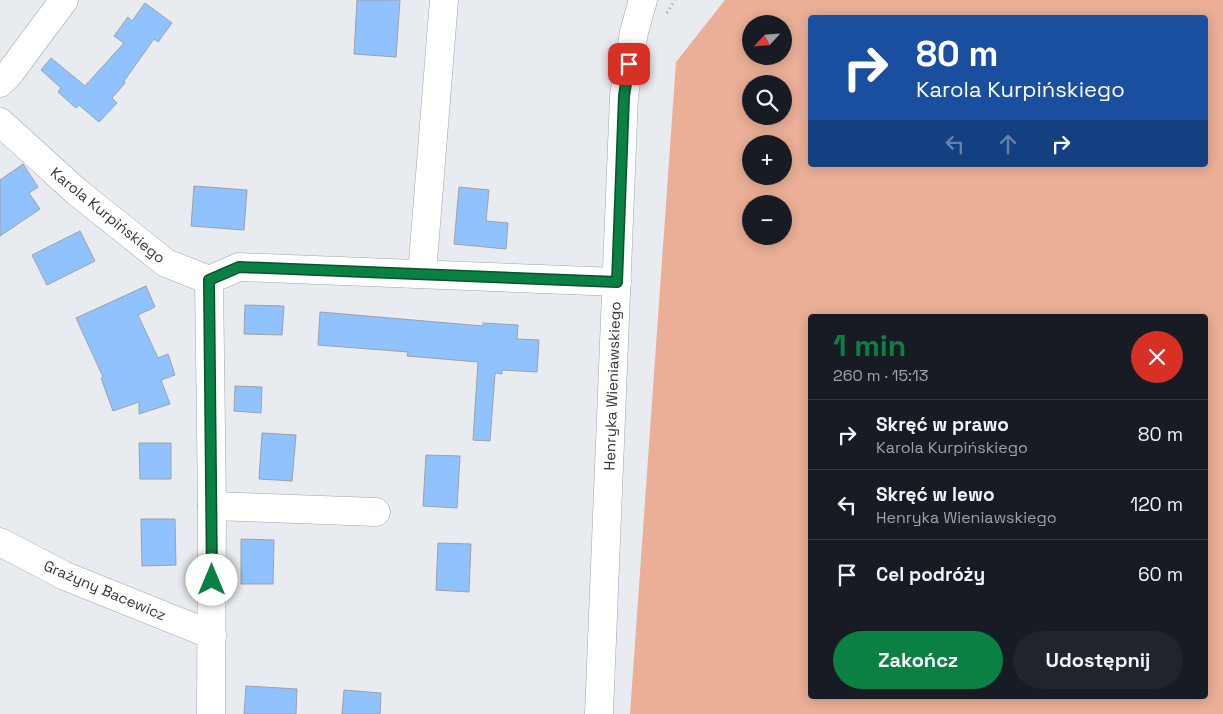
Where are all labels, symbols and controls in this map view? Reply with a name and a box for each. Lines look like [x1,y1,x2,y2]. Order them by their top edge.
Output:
north arrow [742,15,792,65]
map controls [742,15,792,245]
text: 80 m [916,32,998,76]
icon: right [833,35,898,100]
pin [608,43,650,85]
icon: arrive [615,50,643,78]
button: search [742,75,792,125]
text: Karola Kurpińskiego [916,75,1125,103]
icon: left [941,130,969,158]
icon: ahead [994,130,1022,158]
icon: right [1047,130,1075,158]
button: + [742,135,792,185]
street label: Karola Kurpińskiego [47,163,169,267]
button: − [742,195,792,245]
street label: Henryka Wieniawskiego [600,301,624,471]
text: 1 min [833,326,906,365]
button: close [1131,331,1183,383]
text: 260 m · 15:13 [833,365,928,386]
text: Skręć w prawo [876,412,1009,437]
icon: right [833,421,861,449]
text: 80 m [1138,422,1183,447]
text: Karola Kurpińskiego [876,437,1028,458]
text: Skręć w lewo [876,482,995,507]
icon: left [833,491,861,519]
text: 120 m [1130,492,1183,517]
text: Henryka Wieniawskiego [876,507,1057,528]
position arrow [185,553,237,605]
street label: Grażyny Bacewicz [41,556,169,624]
icon: arrive [833,561,861,589]
text: Cel podróży [876,562,985,587]
text: 60 m [1138,562,1183,587]
button: Zakończ [833,631,1003,689]
button: Udostępnij [1013,631,1183,689]

